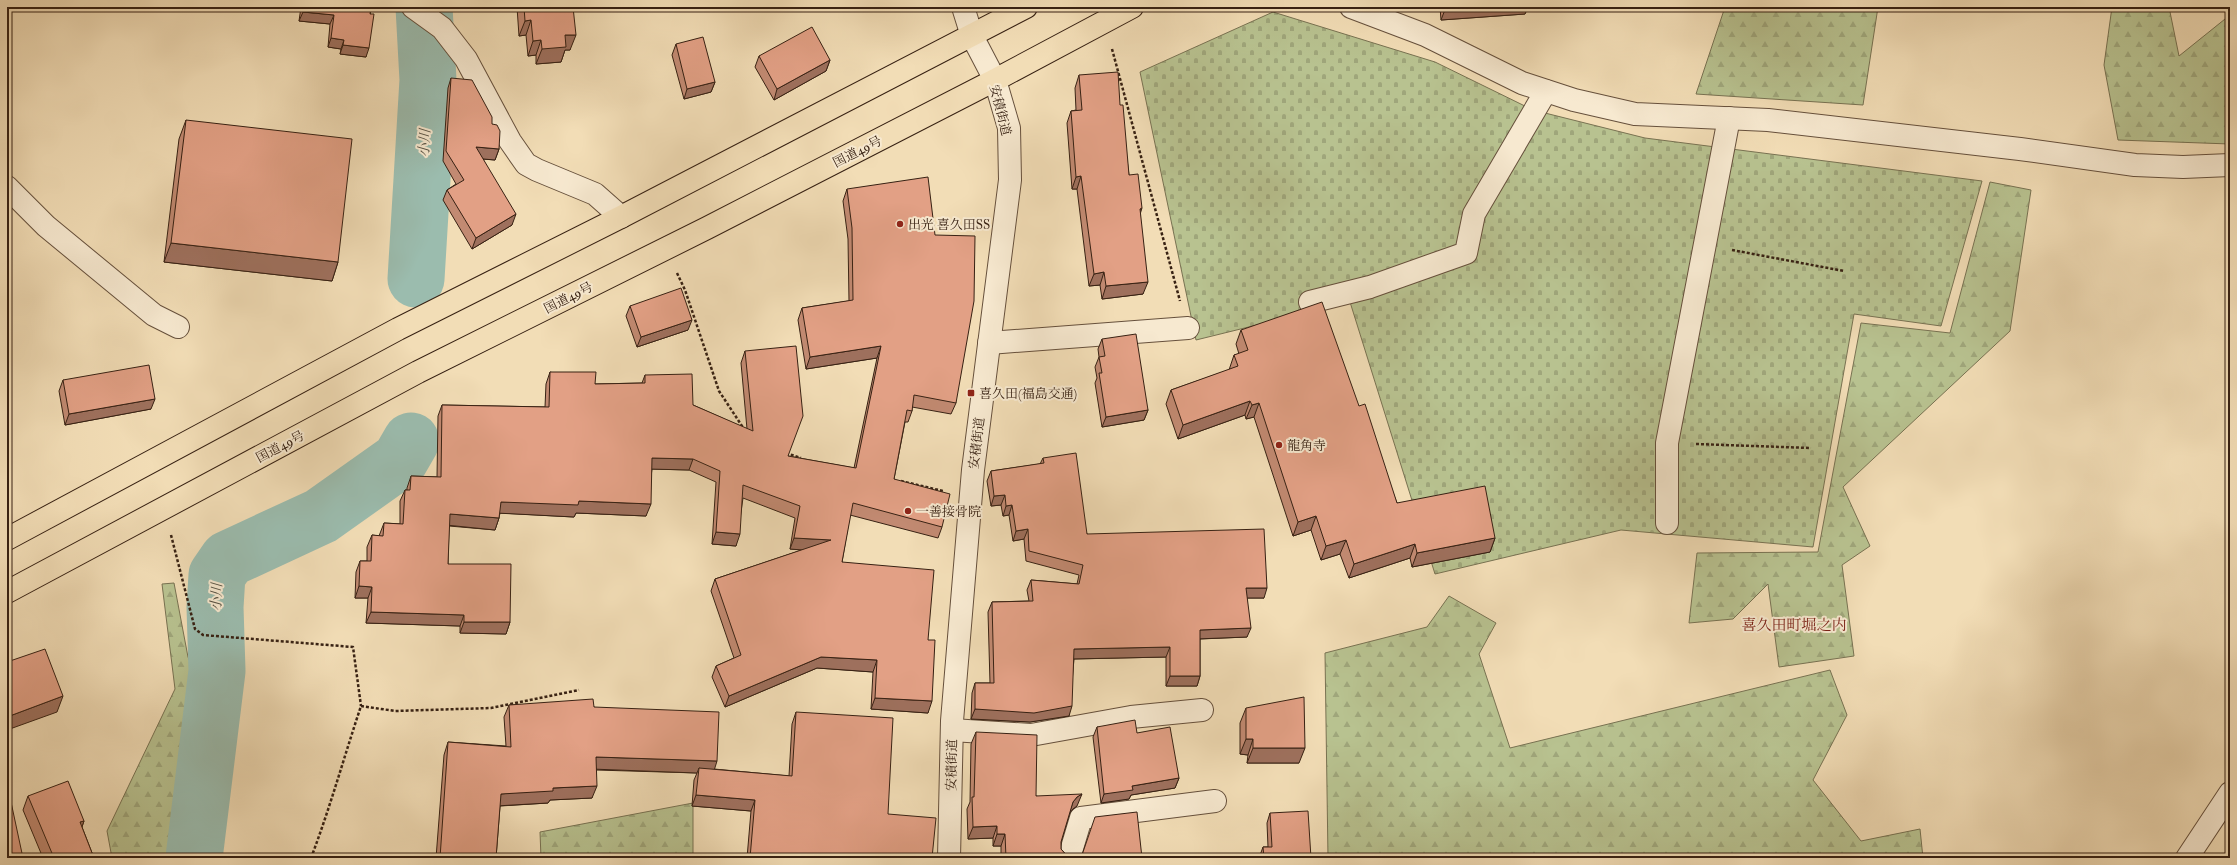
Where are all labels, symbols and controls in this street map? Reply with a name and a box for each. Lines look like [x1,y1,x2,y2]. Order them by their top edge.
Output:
street label: 安積街道 [986,83,1014,137]
water label: 小川 [415,127,434,157]
street label: 国道49号 [830,133,885,171]
place label: 出光 喜久田SS [908,217,990,233]
marker: 出光 喜久田SS [895,219,905,229]
street label: 国道49号 [541,279,596,317]
place label: 喜久田(福島交通) [979,386,1077,402]
marker: 喜久田(福島交通) [966,388,976,398]
street label: 安積街道 [966,416,988,470]
street label: 国道49号 [253,427,307,466]
place label: 龍角寺 [1287,438,1326,454]
marker: 龍角寺 [1274,440,1284,450]
place label: 一善接骨院 [916,504,981,520]
marker: 一善接骨院 [903,506,913,516]
water label: 小川 [208,581,226,611]
district label: 喜久田町堀之内 [1741,616,1847,635]
street label: 安積街道 [944,739,960,791]

